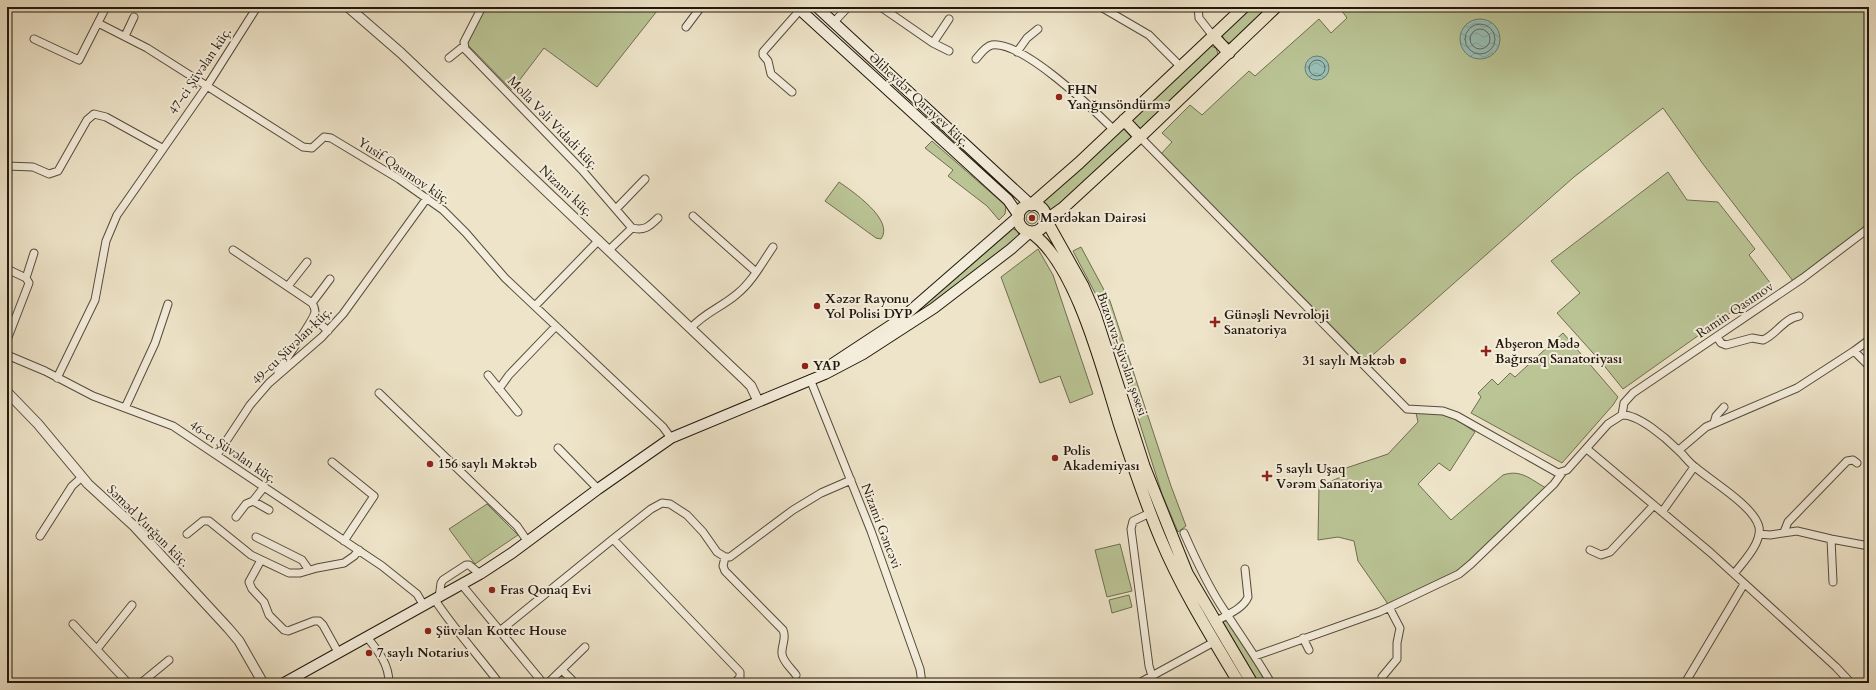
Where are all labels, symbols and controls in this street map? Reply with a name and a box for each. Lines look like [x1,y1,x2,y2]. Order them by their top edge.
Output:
street label: 47-ci Şüvəlan küç. [164,24,236,118]
street label: Əliheydər Qarayev küç. [865,49,973,151]
street label: Molla Vəli Vidadi küç. [503,72,603,174]
place label: FHN Yanğınsöndürmə [1067,81,1170,114]
marker: FHN Yanğınsöndürmə [1054,92,1064,102]
street label: Yusif Qasımov küç. [354,133,454,209]
street label: Nizami küç. [535,161,597,221]
place label: Mərdəkan Dairəsi [1040,209,1146,227]
marker: Mərdəkan Dairəsi [1027,213,1037,223]
street label: Ramin Qasımov [1693,277,1778,343]
place label: Xəzər Rayonu Yol Polisi DYP [825,290,912,323]
street label: Buzonva-Şüvəlan şosesi [1092,290,1152,419]
marker: Xəzər Rayonu Yol Polisi DYP [812,301,822,311]
street label: 49-cu Şüvəlan küç. [248,303,336,389]
place label: Günəşli Nevroloji Sanatoriya [1224,306,1329,339]
marker: Günəşli Nevroloji Sanatoriya [1209,316,1221,328]
place label: Abşeron Mədə Bağırsaq Sanatoriyası [1495,335,1622,368]
marker: Abşeron Mədə Bağırsaq Sanatoriyası [1480,345,1492,357]
place label: 31 saylı Məktəb [1302,352,1395,370]
marker: 31 saylı Məktəb [1398,356,1408,366]
place label: YAP [813,357,840,375]
marker: YAP [800,361,810,371]
street label: 46-cı Şüvəlan küç. [186,416,280,488]
place label: Polis Akademiyası [1063,442,1140,475]
marker: Polis Akademiyası [1050,453,1060,463]
place label: 156 saylı Məktəb [438,455,537,473]
marker: 156 saylı Məktəb [425,459,435,469]
place label: 5 saylı Uşaq Vərəm Sanatoriya [1276,460,1383,493]
marker: 5 saylı Uşaq Vərəm Sanatoriya [1261,470,1273,482]
street label: Səməd Vurğun küç. [103,481,193,571]
street label: Nizami Gəncəvi [856,481,906,572]
place label: Fras Qonaq Evi [500,581,591,599]
marker: Fras Qonaq Evi [487,585,497,595]
place label: Şüvəlan Kottec House [436,622,567,640]
marker: Şüvəlan Kottec House [423,626,433,636]
place label: 7 saylı Notarius [377,644,469,662]
marker: 7 saylı Notarius [364,648,374,658]

